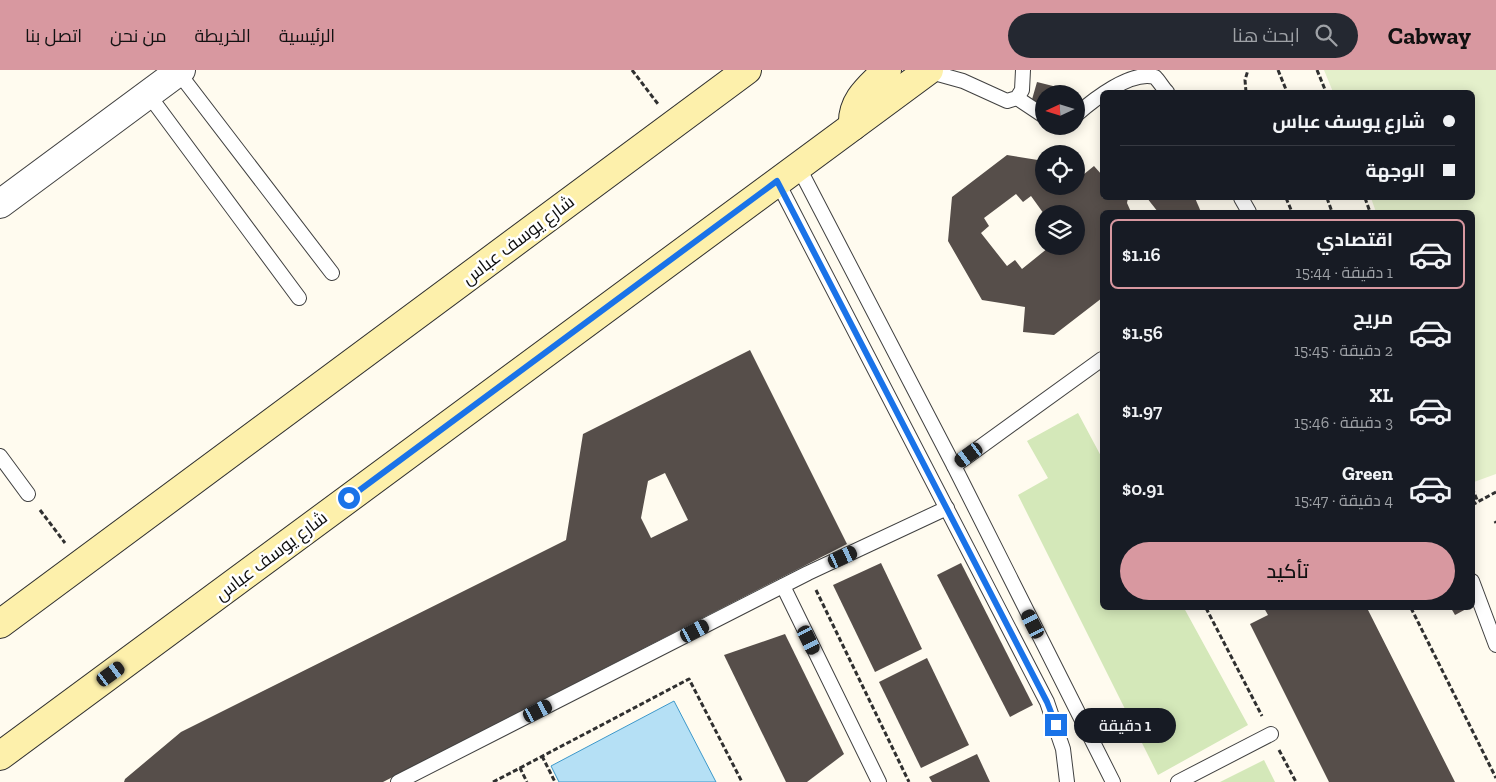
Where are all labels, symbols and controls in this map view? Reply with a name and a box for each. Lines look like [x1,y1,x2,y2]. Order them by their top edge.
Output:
search box [1008,13,1358,58]
icon: search [1312,21,1340,49]
text: Cabway [1388,21,1471,50]
text: ابحث هنا [1232,24,1300,47]
text: اتصل بنا [25,25,82,47]
text: من نحن [110,25,167,47]
text: الخريطة [195,25,251,47]
text: الرئيسية [279,25,335,47]
north arrow [1035,85,1085,135]
map controls [1035,85,1085,255]
text: شارع يوسف عباس [1273,110,1425,133]
button: locate [1035,145,1085,195]
text: الوجهة [1365,159,1425,182]
street label: شارع يوسف عباس [457,191,579,290]
button: layers [1035,205,1085,255]
text: اقتصادي [1317,228,1393,251]
icon: car [1408,232,1453,277]
text: $1.16 [1122,243,1161,266]
text: 1 دقيقة · 15:44 [1296,263,1393,282]
text: مريح [1353,306,1393,329]
icon: car [1408,310,1453,355]
text: $1.56 [1122,321,1163,344]
text: 2 دقيقة · 15:45 [1294,341,1393,360]
text: XL [1370,384,1393,407]
icon: car [1408,388,1453,433]
text: $1.97 [1122,399,1162,422]
text: 3 دقيقة · 15:46 [1294,413,1393,432]
car [952,440,985,470]
text: Green [1342,462,1393,485]
icon: car [1408,466,1453,511]
text: $0.91 [1122,477,1164,500]
route start [338,487,360,509]
text: 4 دقيقة · 15:47 [1295,491,1393,510]
street label: شارع يوسف عباس [210,507,332,606]
button: تأكيد [1120,542,1455,600]
car [826,544,859,570]
car [1019,607,1046,641]
car [678,618,711,644]
car [795,623,822,657]
car [94,659,127,689]
car [521,698,554,724]
callout: 1 دقيقة [1074,708,1176,742]
route end [1045,714,1067,736]
text: 1 دقيقة [1099,716,1151,735]

